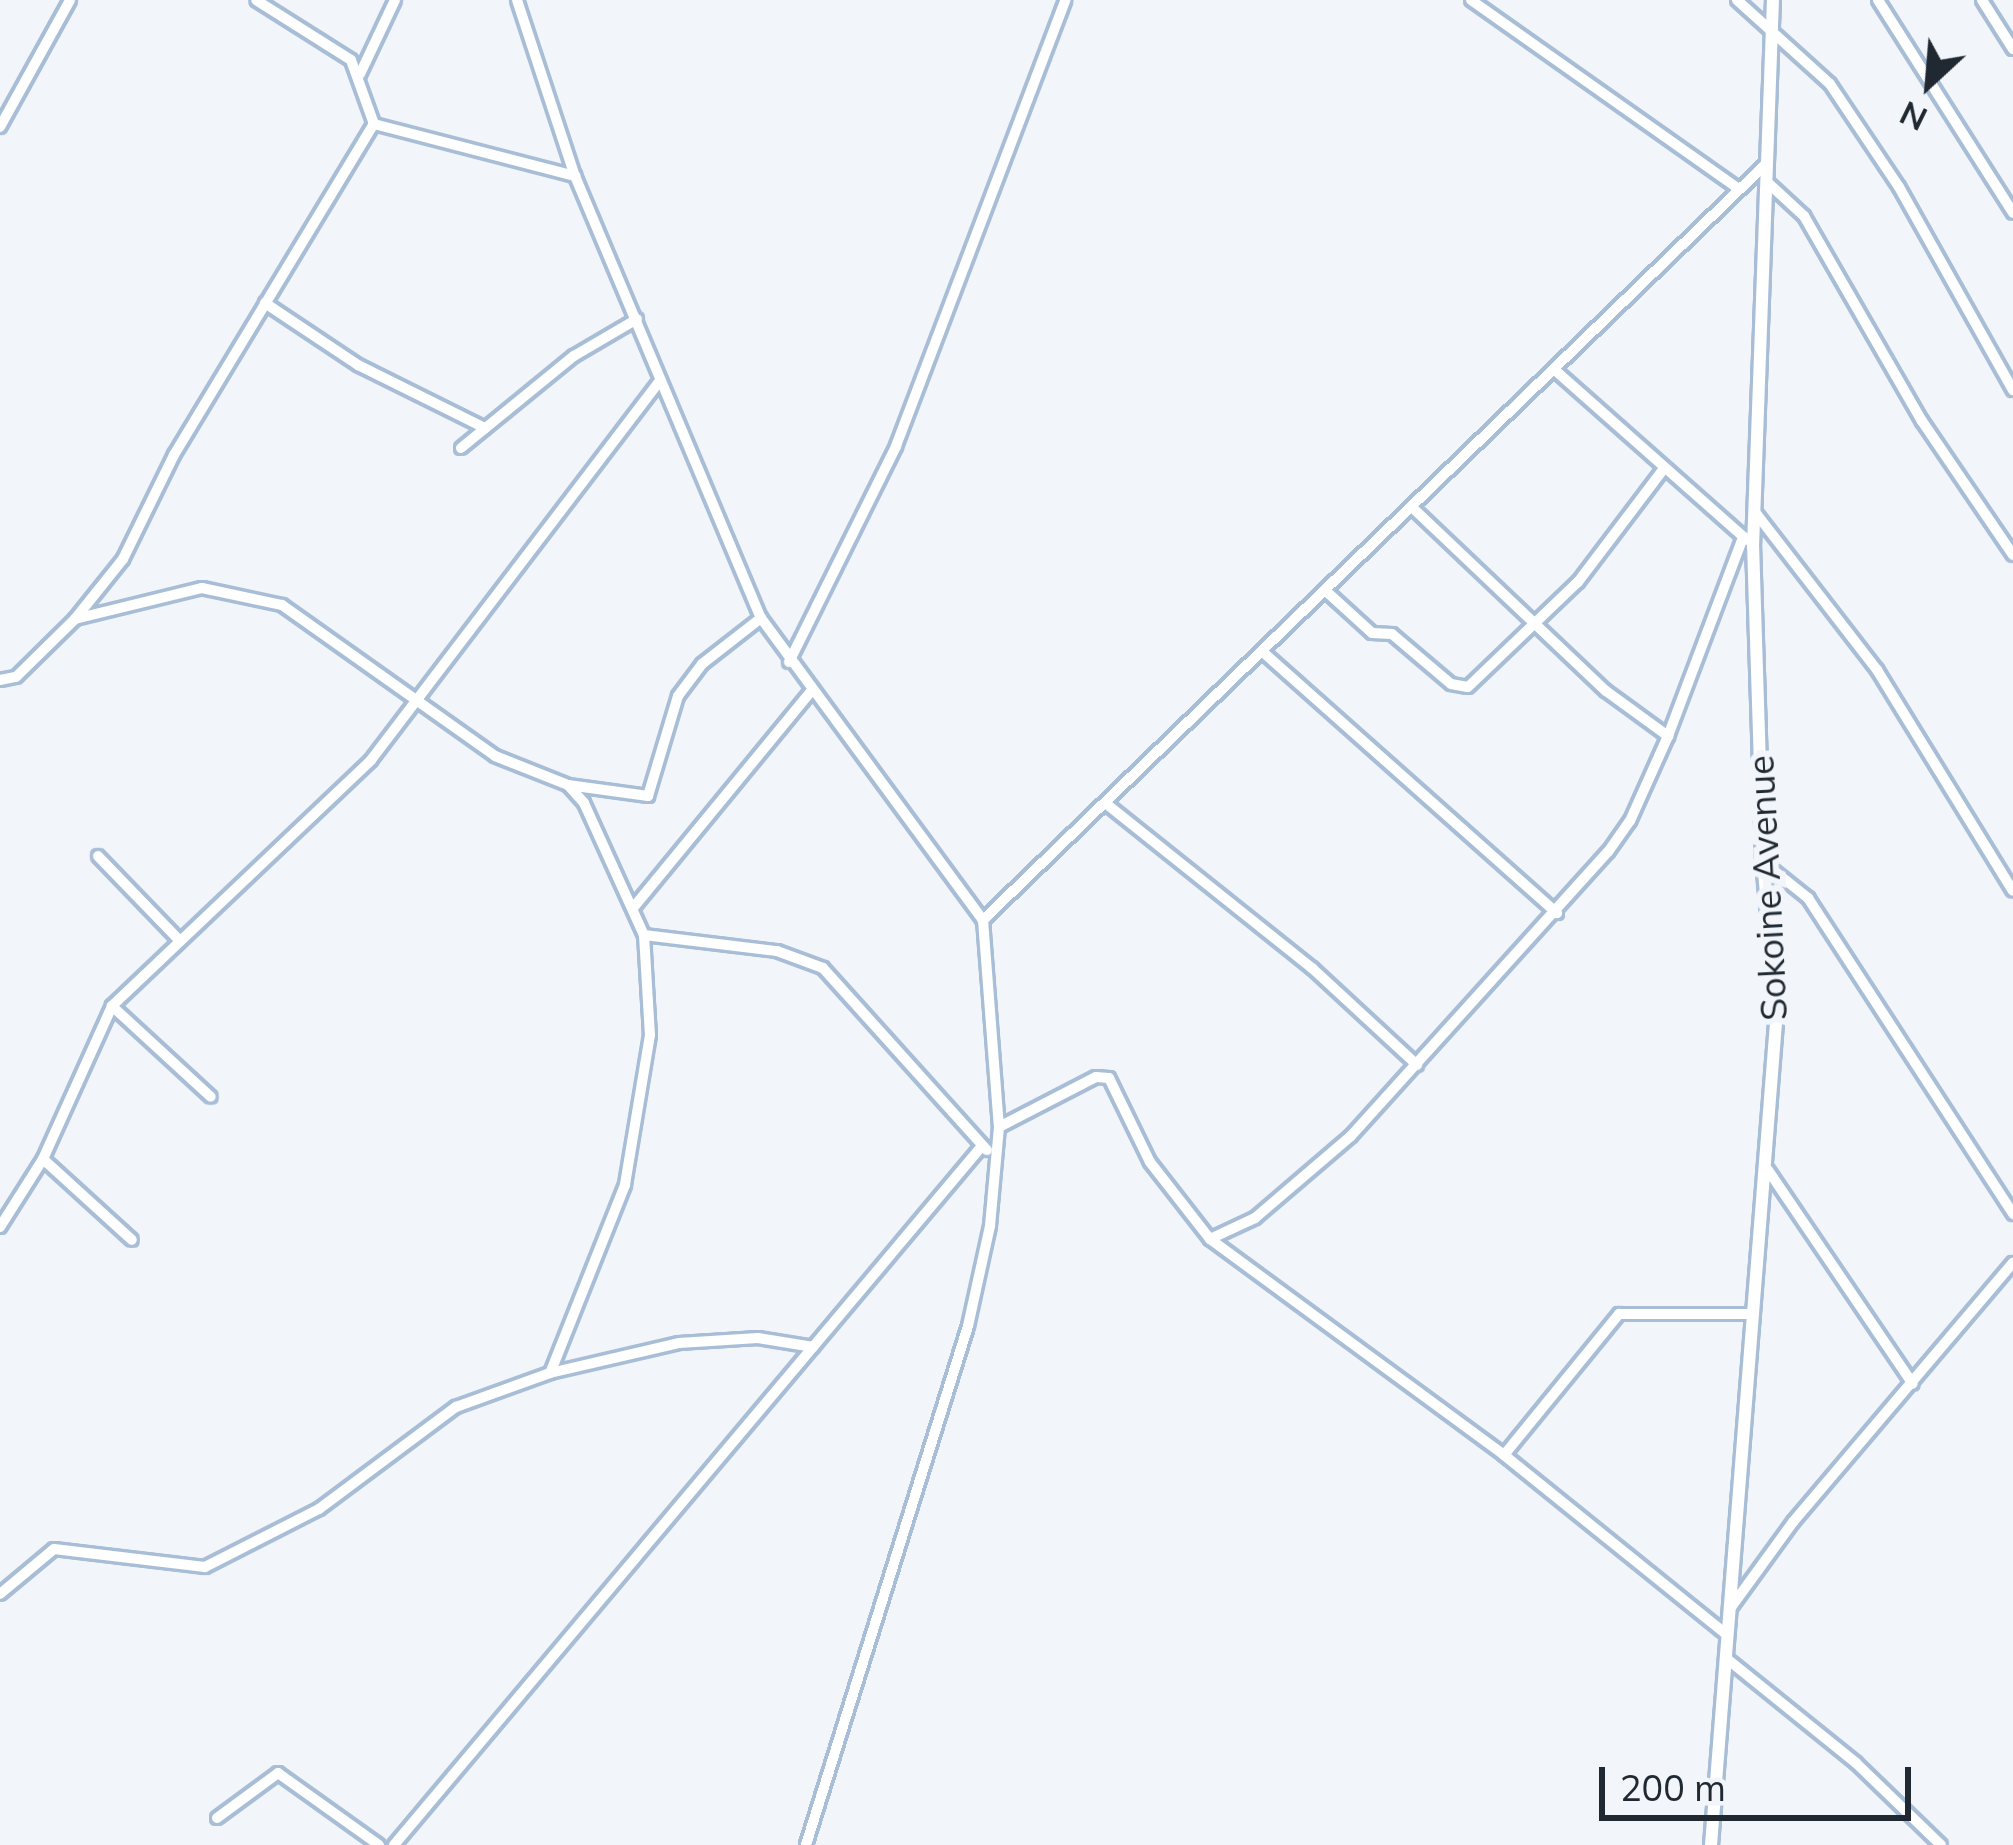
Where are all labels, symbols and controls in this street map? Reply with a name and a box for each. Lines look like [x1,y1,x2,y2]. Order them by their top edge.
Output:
north arrow [1869,24,1989,144]
text: N [1893,93,1933,141]
street label: Sokoine Avenue [1738,754,1796,1022]
scale bar [1605,1743,1917,1817]
text: 200 m [1620,1765,1726,1810]

